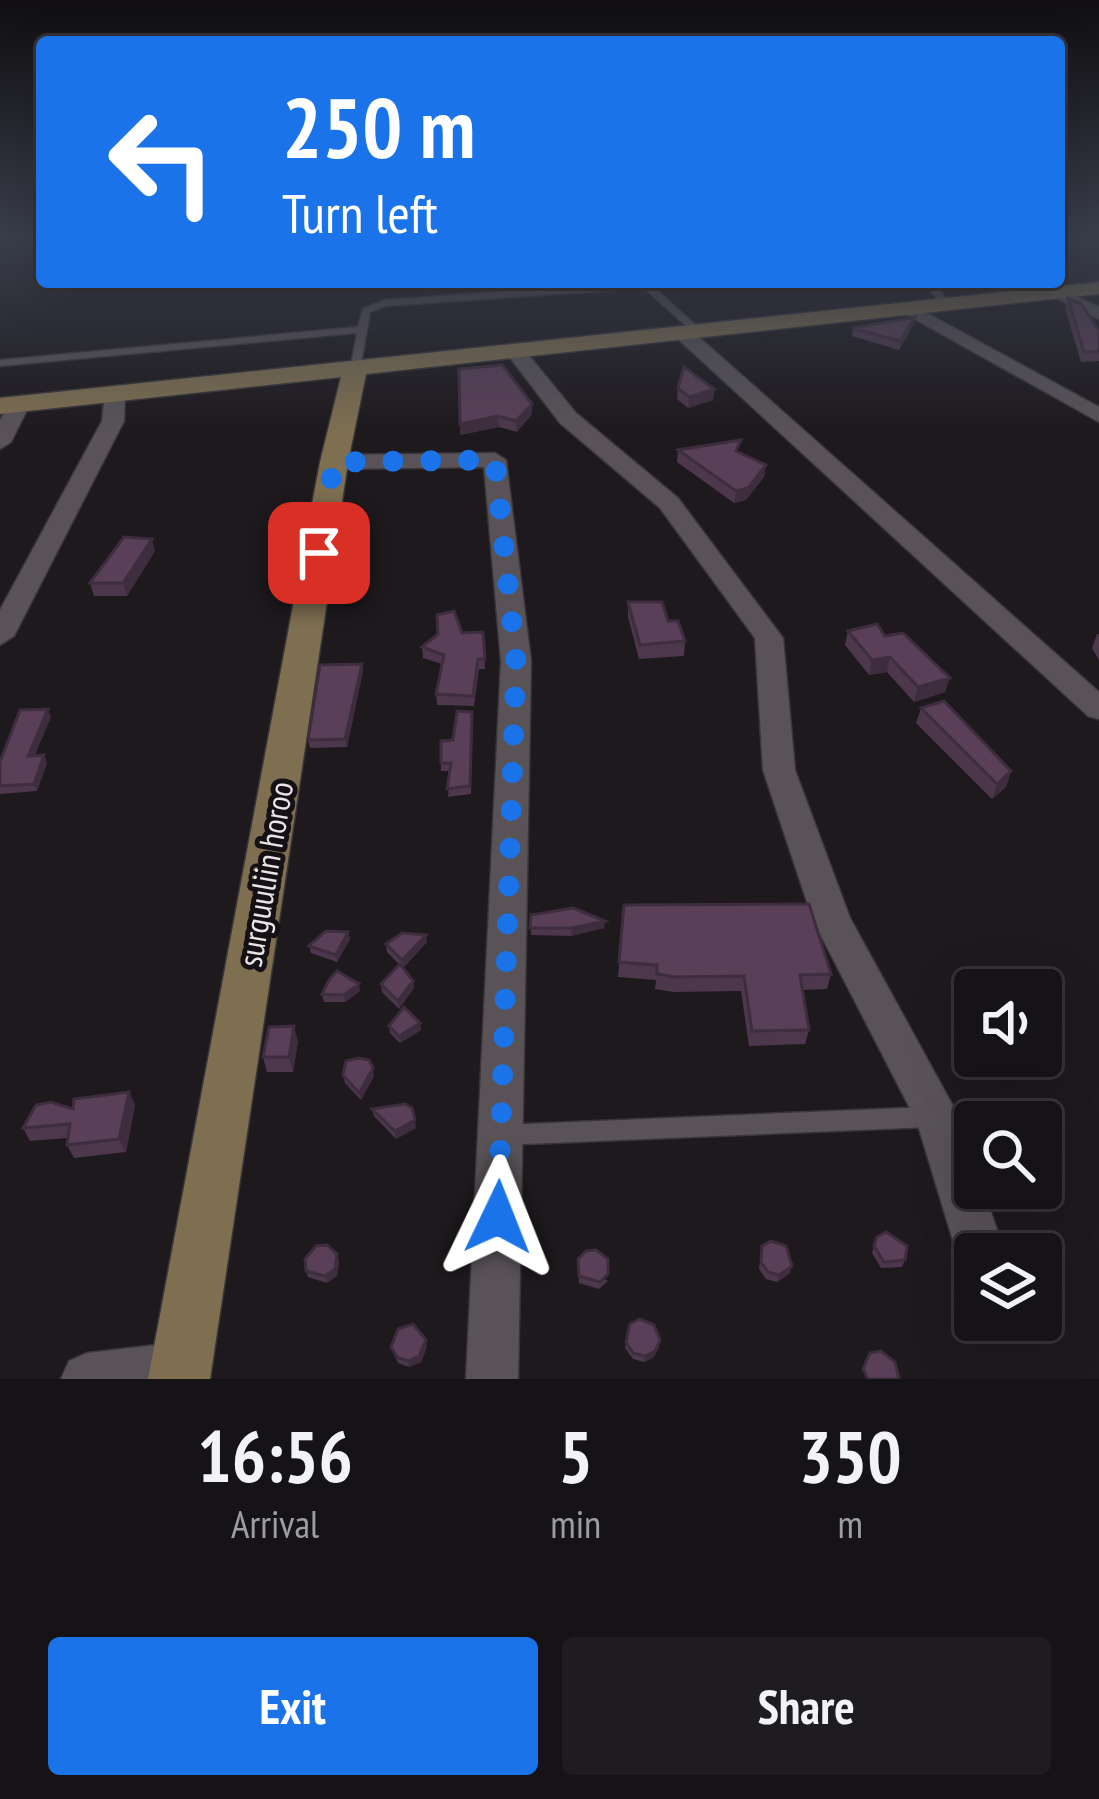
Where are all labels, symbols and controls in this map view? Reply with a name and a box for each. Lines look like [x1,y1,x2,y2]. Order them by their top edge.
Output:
text: 250 m [282,72,475,181]
icon: left [84,84,240,240]
text: Turn left [282,178,438,248]
pin [268,502,370,604]
icon: arrive [286,520,352,586]
street label: surguuliin horoo [228,778,302,970]
map controls [954,969,1062,1341]
button: sound [954,969,1062,1077]
button: search [954,1101,1062,1209]
position arrow [435,1154,561,1280]
button: layers [954,1233,1062,1341]
text: 16:56 [197,1409,353,1502]
text: 5 [559,1409,593,1502]
text: 350 [798,1409,902,1502]
text: Arrival [231,1498,319,1549]
text: min [550,1498,601,1549]
text: m [837,1498,863,1549]
button: Exit [48,1637,538,1775]
button: Share [562,1637,1051,1775]

